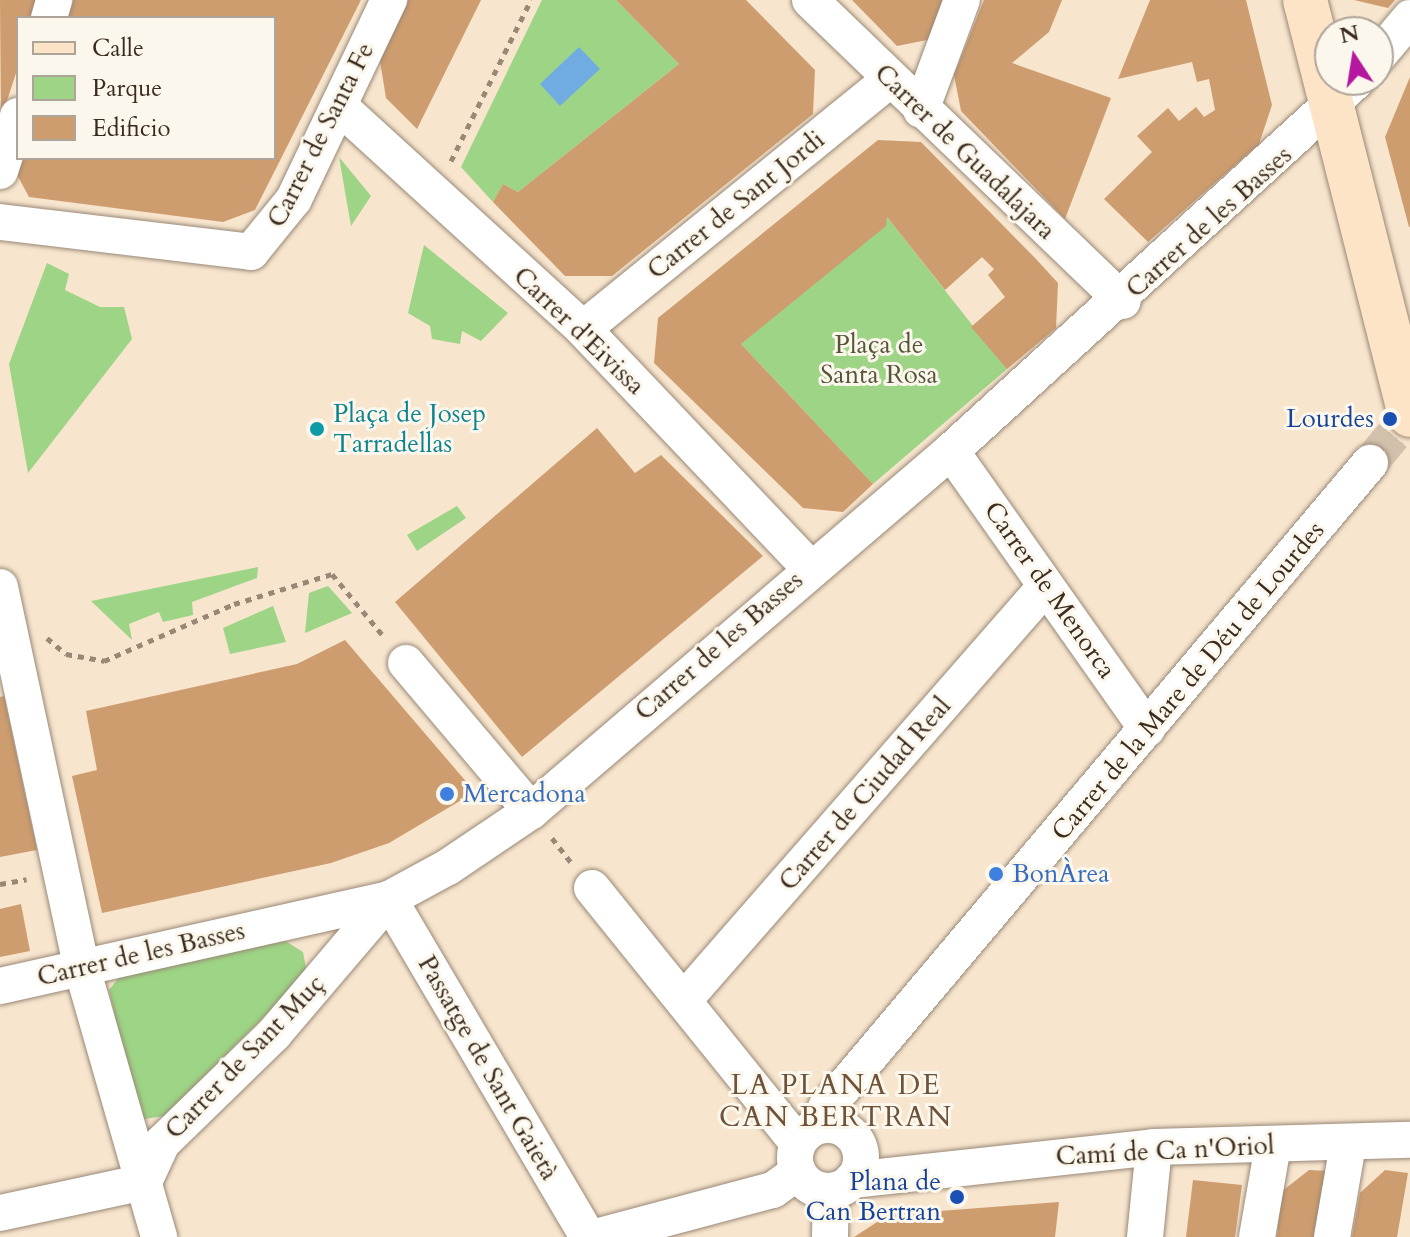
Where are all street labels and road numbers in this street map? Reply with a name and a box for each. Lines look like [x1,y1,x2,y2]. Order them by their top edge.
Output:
street label: Carrer de Santa Fe [261,37,381,233]
street label: Carrer de Guadalajara [868,58,1062,246]
street label: Carrer de Sant Jordi [641,124,831,286]
street label: Carrer de les Basses [1120,140,1298,304]
street label: Carrer d'Eivissa [507,261,651,401]
street label: Carrer de Menorca [977,496,1123,684]
street label: Carrer de la Mare de Déu de Lourdes [1045,515,1331,847]
street label: Carrer de les Basses [629,565,809,727]
street label: Carrer de Ciudad Real [773,691,957,897]
street label: Carrer de les Basses [34,915,248,993]
street label: Passatge de Sant Gaietà [411,950,565,1186]
street label: Carrer de Sant Muç [159,969,331,1145]
street label: Camí de Ca n'Oriol [1055,1130,1275,1172]

